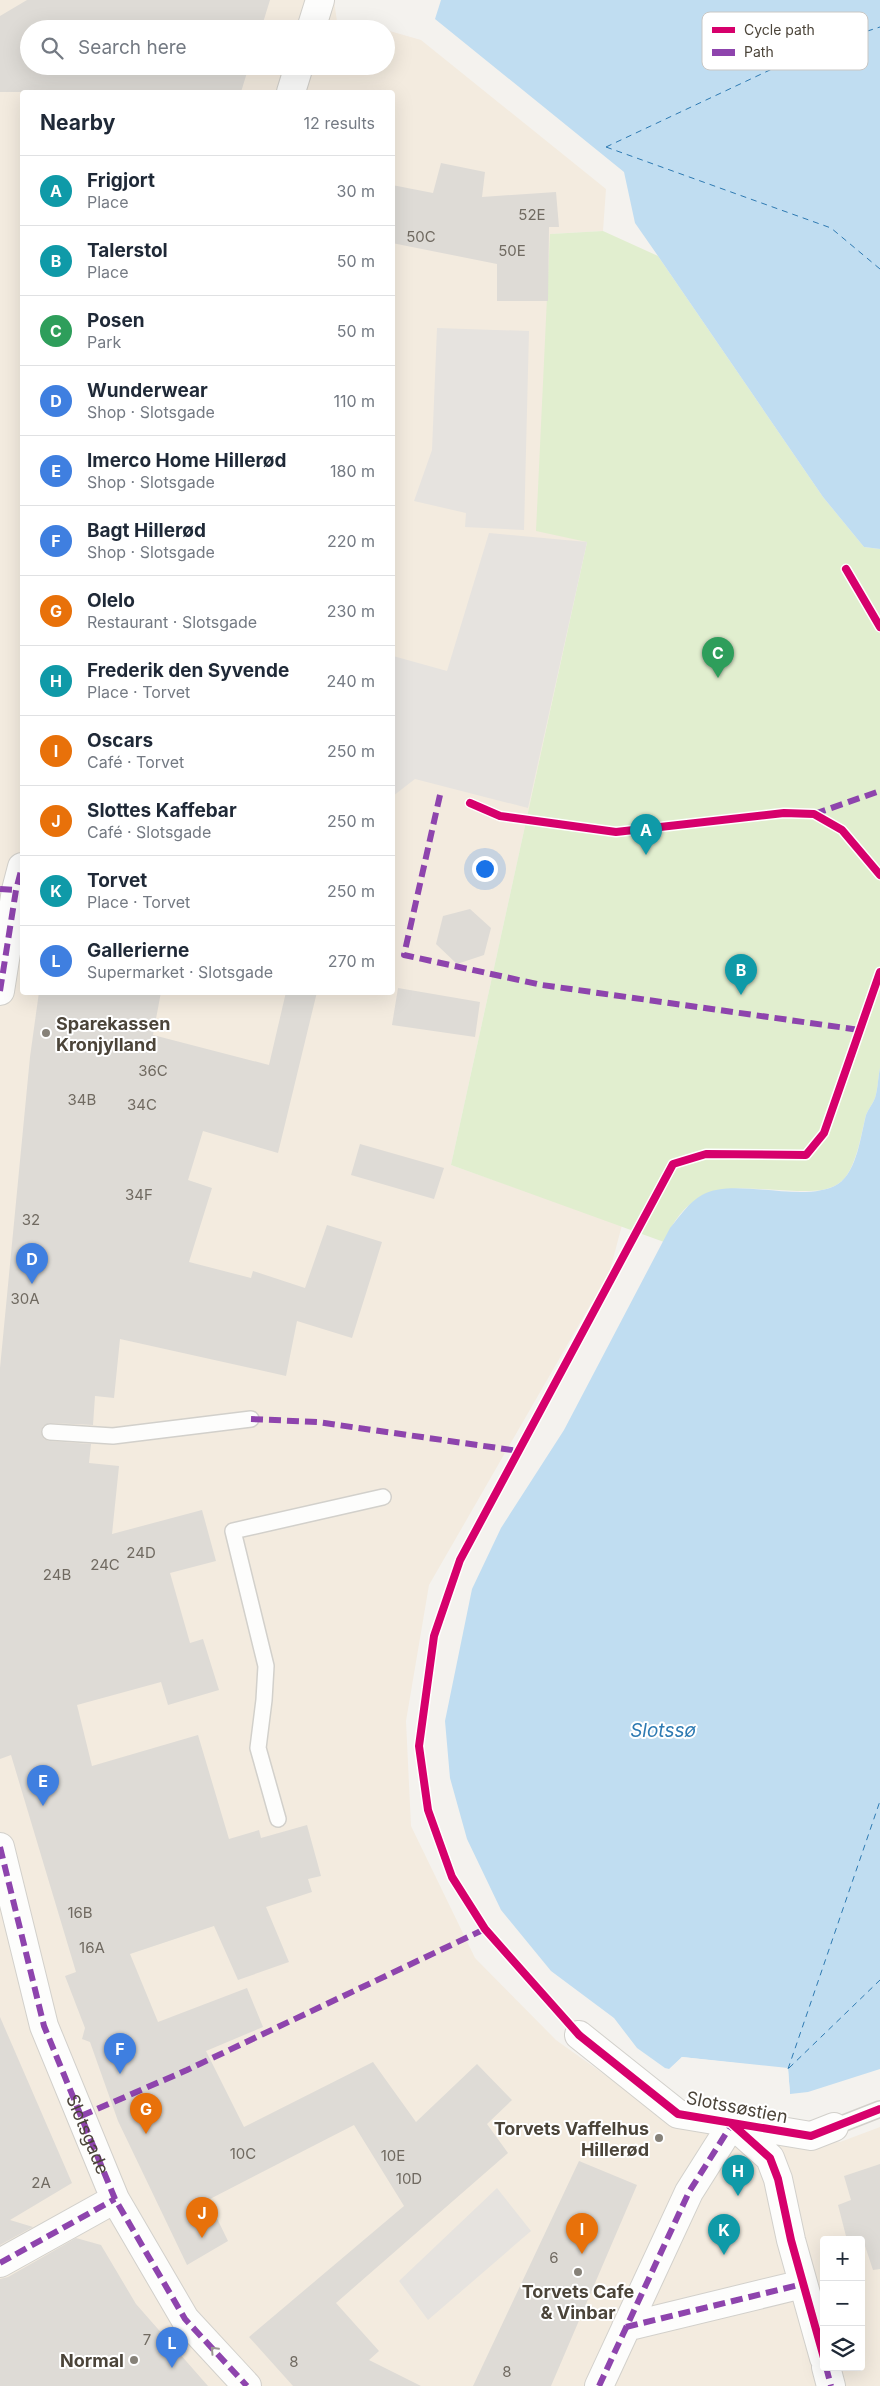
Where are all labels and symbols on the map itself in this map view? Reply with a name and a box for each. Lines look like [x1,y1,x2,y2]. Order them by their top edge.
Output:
legend [702,12,868,70]
text: Cycle path [744,21,815,38]
text: Path [744,43,774,60]
house number: 52E [518,205,546,224]
house number: 50C [406,227,436,246]
house number: 50E [498,241,526,260]
pin: C [702,637,734,678]
pin: A [630,814,662,855]
your location [472,856,498,882]
pin: B [725,954,757,995]
place label: Sparekassen Kronjylland [56,1013,170,1055]
marker: Sparekassen Kronjylland [40,1027,52,1039]
house number: 36C [138,1061,168,1080]
house number: 34B [68,1090,96,1109]
house number: 34C [127,1095,157,1114]
house number: 34F [125,1185,153,1204]
house number: 32 [22,1210,40,1229]
pin: D [16,1243,48,1284]
house number: 30A [10,1289,40,1308]
house number: 24D [126,1543,156,1562]
house number: 24C [90,1555,120,1574]
house number: 24B [43,1565,71,1584]
water label: Slotssø [630,1719,696,1742]
pin: E [27,1765,59,1806]
house number: 16B [67,1903,93,1922]
house number: 16A [79,1938,105,1957]
pin: F [104,2033,136,2074]
street label: Slotssøstien [684,2087,790,2127]
street label: Slotsgade [63,2091,114,2177]
pin: G [130,2093,162,2134]
place label: Torvets Vaffelhus Hillerød [494,2118,649,2160]
marker: Torvets Vaffelhus Hillerød [653,2132,665,2144]
house number: 10C [230,2144,256,2163]
house number: 10E [381,2146,405,2165]
pin: H [722,2155,754,2196]
house number: 10D [396,2169,422,2188]
house number: 2A [31,2173,51,2192]
pin: J [186,2197,218,2238]
pin: I [566,2213,598,2254]
pin: K [708,2214,740,2255]
house number: 6 [549,2248,559,2267]
marker: Torvets Cafe & Vinbar [572,2266,584,2278]
place label: Torvets Cafe & Vinbar [522,2281,635,2323]
pin: L [156,2327,188,2368]
house number: 7 [143,2330,151,2349]
one-way arrow [211,2347,220,2356]
place label: Normal [60,2350,124,2371]
house number: 8 [289,2352,299,2371]
marker: Normal [128,2354,140,2366]
house number: 8 [502,2362,512,2381]

